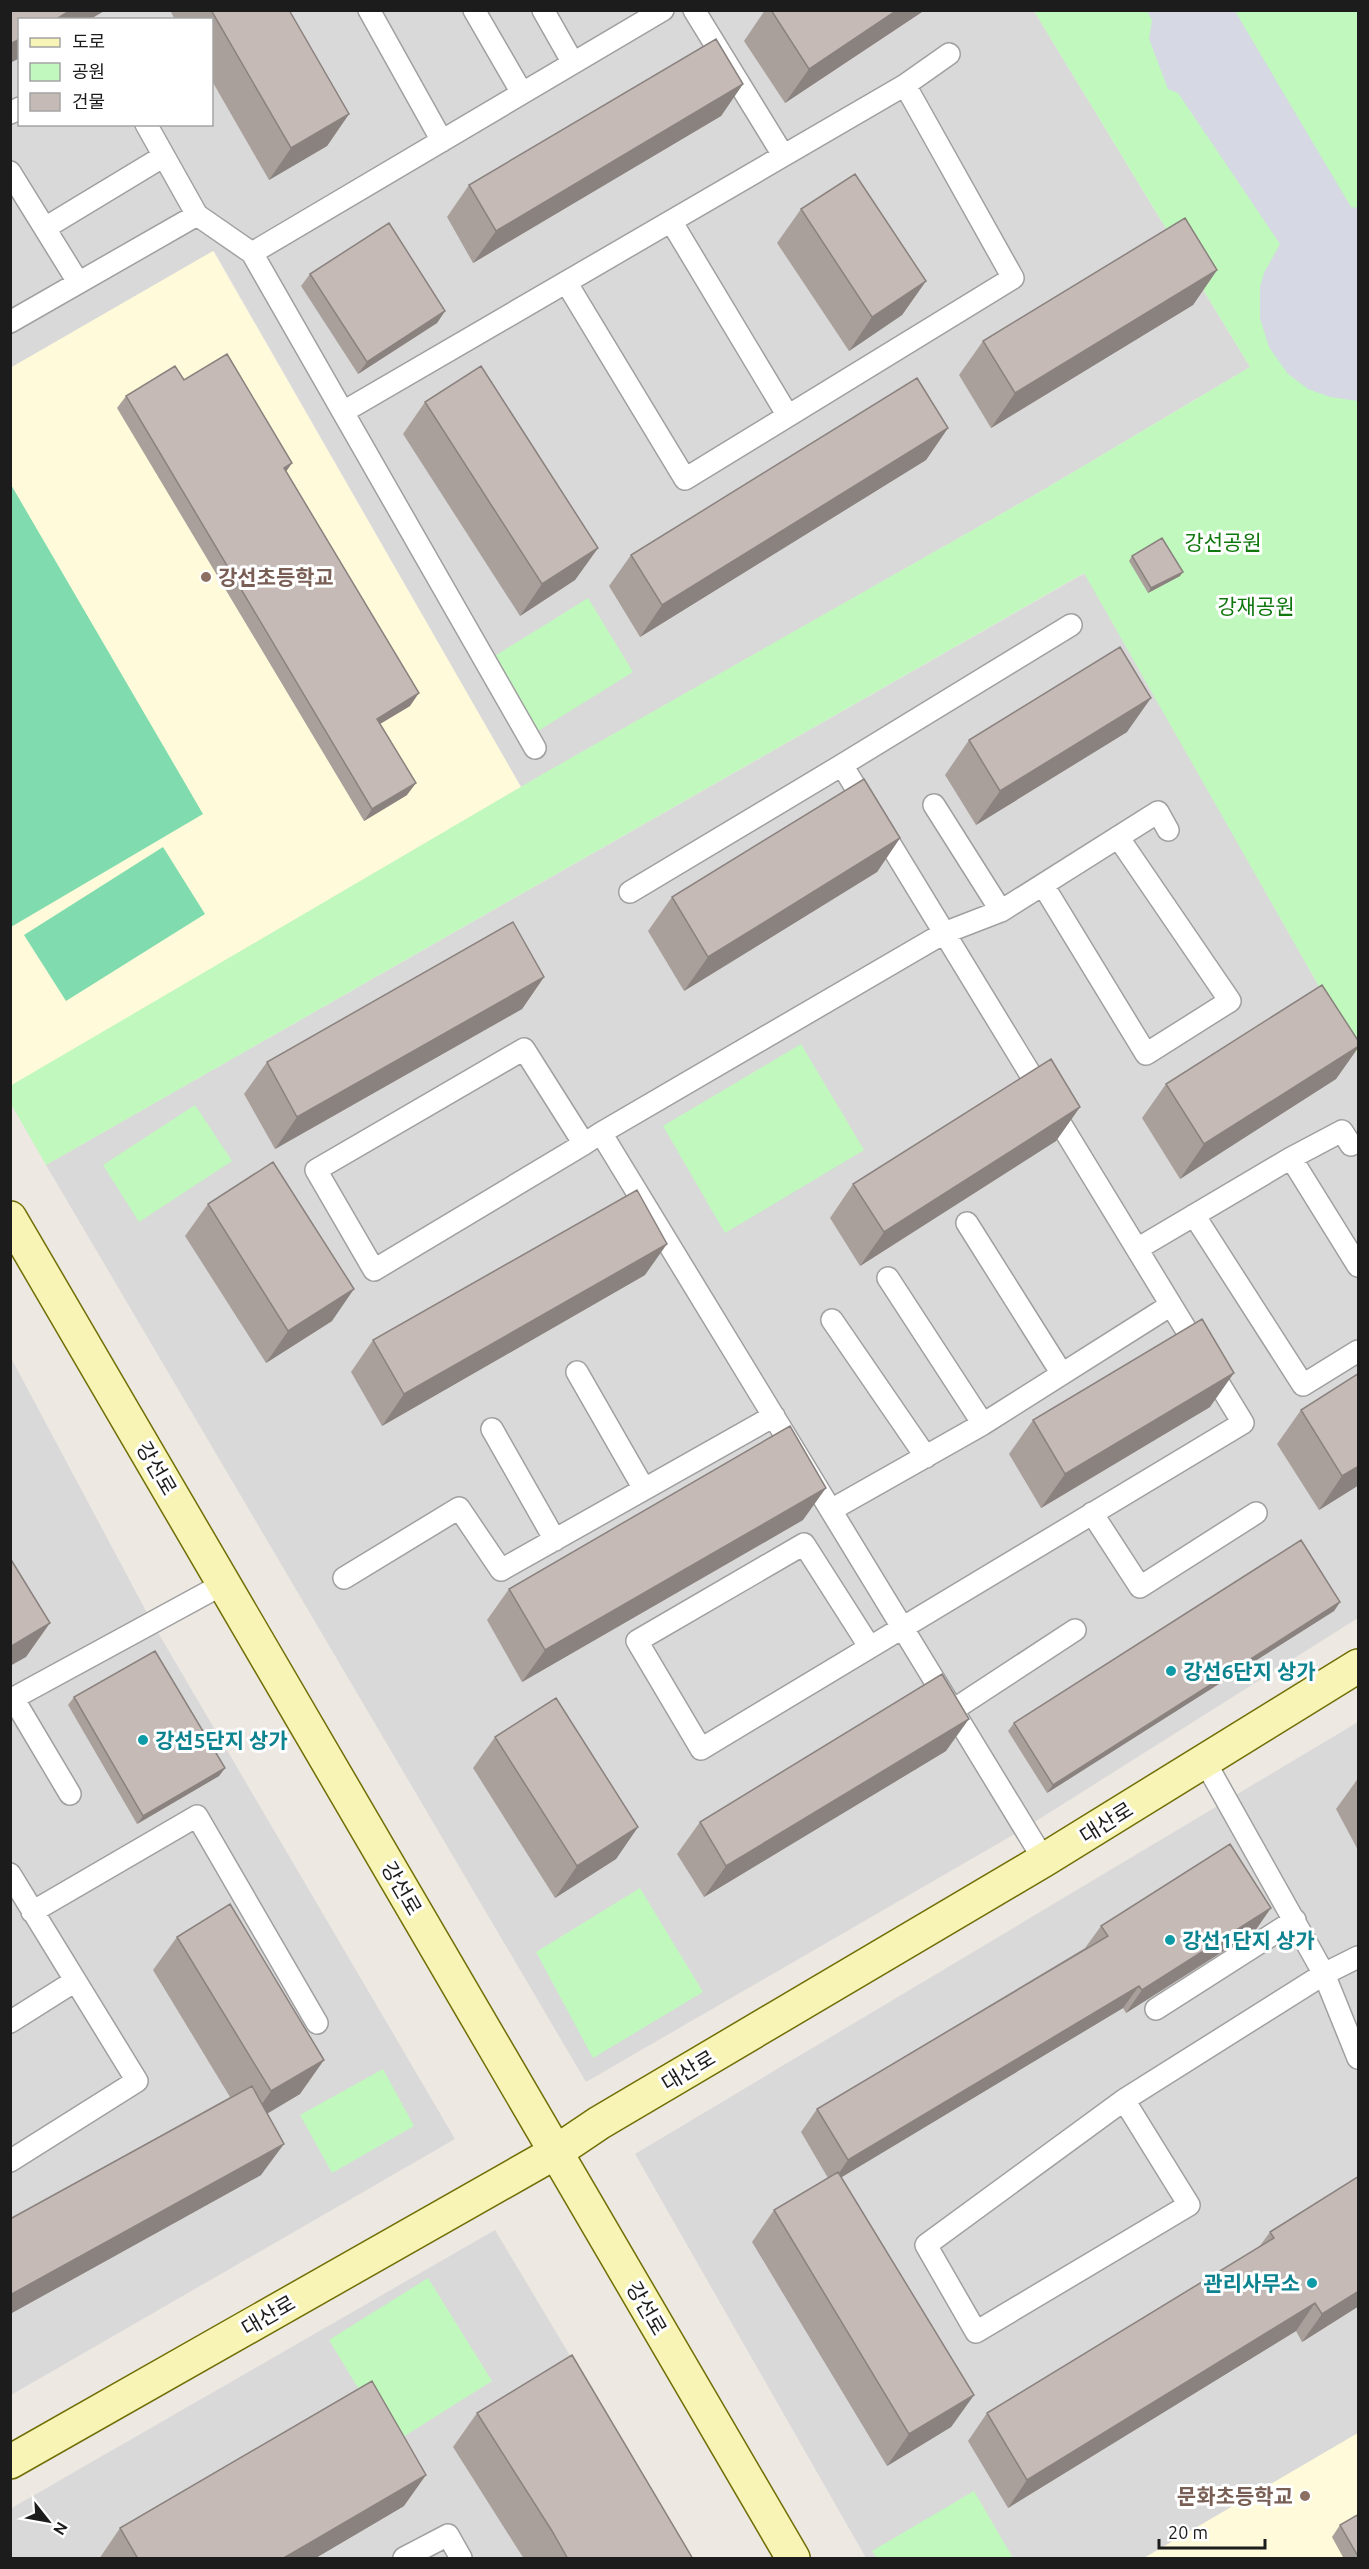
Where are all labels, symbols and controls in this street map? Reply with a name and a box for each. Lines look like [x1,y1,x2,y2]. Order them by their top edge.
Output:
legend [18,18,213,126]
text: 도로 [72,31,105,51]
text: 공원 [72,61,105,81]
text: 건물 [72,91,105,111]
park label: 강선공원 [1184,530,1262,554]
place label: 강선초등학교 [218,565,334,589]
marker: 강선초등학교 [199,570,213,584]
park label: 강재공원 [1217,594,1295,618]
street label: 강선로 [132,1437,182,1499]
place label: 강선6단지 상가 [1183,1659,1316,1683]
marker: 강선6단지 상가 [1164,1664,1178,1678]
place label: 강선5단지 상가 [155,1728,288,1752]
marker: 강선5단지 상가 [136,1733,150,1747]
street label: 대산로 [1075,1796,1137,1848]
street label: 강선로 [377,1857,427,1919]
place label: 강선1단지 상가 [1182,1928,1315,1952]
marker: 강선1단지 상가 [1163,1933,1177,1947]
street label: 대산로 [657,2045,719,2095]
place label: 관리사무소 [1203,2271,1300,2295]
marker: 관리사무소 [1305,2276,1319,2290]
street label: 강선로 [622,2277,672,2339]
street label: 대산로 [237,2290,299,2340]
place label: 문화초등학교 [1177,2484,1293,2508]
marker: 문화초등학교 [1298,2489,1312,2503]
north arrow [18,2491,78,2551]
scale bar [1159,2512,1266,2550]
text: N [50,2519,72,2538]
text: 20 m [1168,2522,1208,2542]

